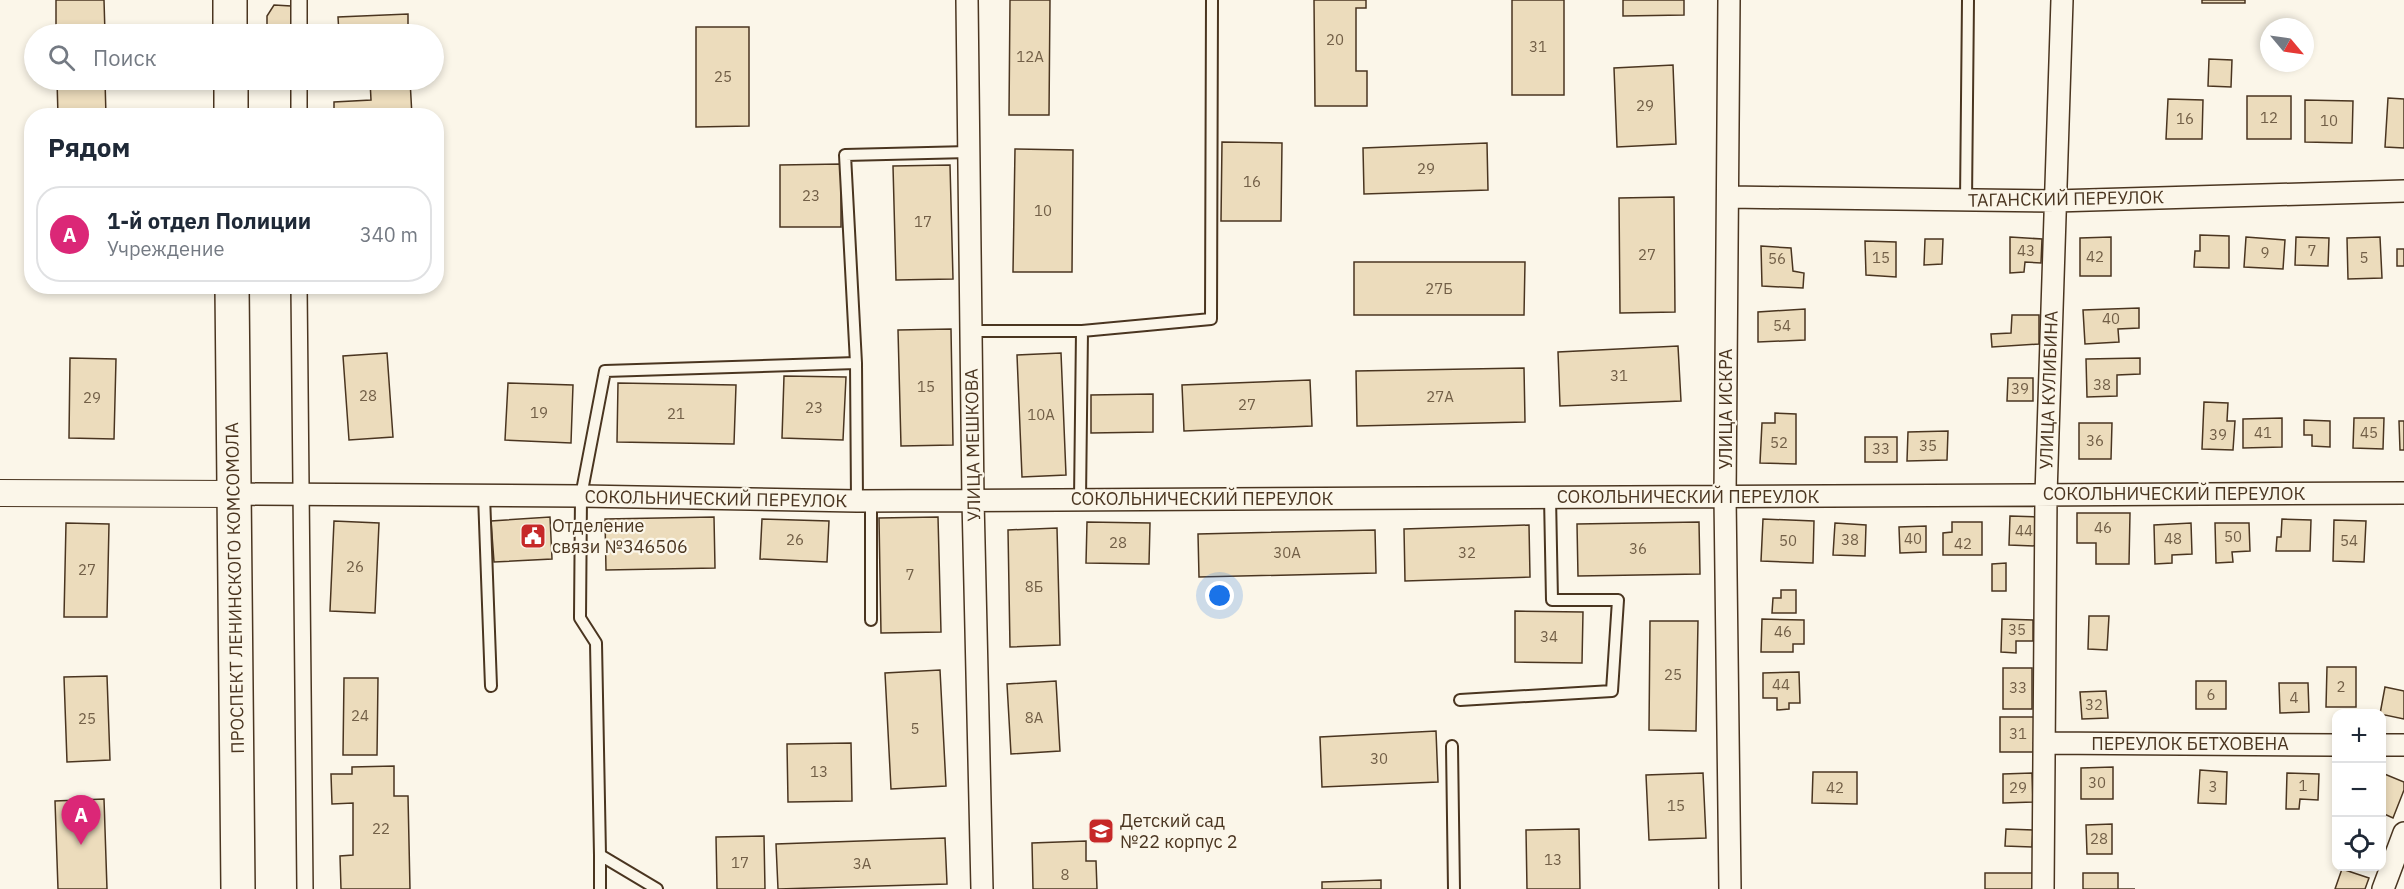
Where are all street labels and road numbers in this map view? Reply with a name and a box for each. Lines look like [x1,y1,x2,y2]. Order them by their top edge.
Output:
street label: ТАГАНСКИЙ ПЕРЕУЛОК [1968,185,2164,212]
street label: УЛИЦА КУЛИБИНА [2034,310,2063,470]
street label: УЛИЦА ИСКРА [1714,348,1737,470]
street label: УЛИЦА МЕШКОВА [960,368,985,522]
street label: ПРОСПЕКТ ЛЕНИНСКОГО КОМСОМОЛА [220,421,249,754]
street label: СОКОЛЬНИЧЕСКИЙ ПЕРЕУЛОК [2043,482,2305,505]
street label: СОКОЛЬНИЧЕСКИЙ ПЕРЕУЛОК [585,485,848,512]
street label: СОКОЛЬНИЧЕСКИЙ ПЕРЕУЛОК [1557,485,1819,508]
street label: СОКОЛЬНИЧЕСКИЙ ПЕРЕУЛОК [1071,487,1333,510]
street label: ПЕРЕУЛОК БЕТХОВЕНА [2091,732,2289,755]

